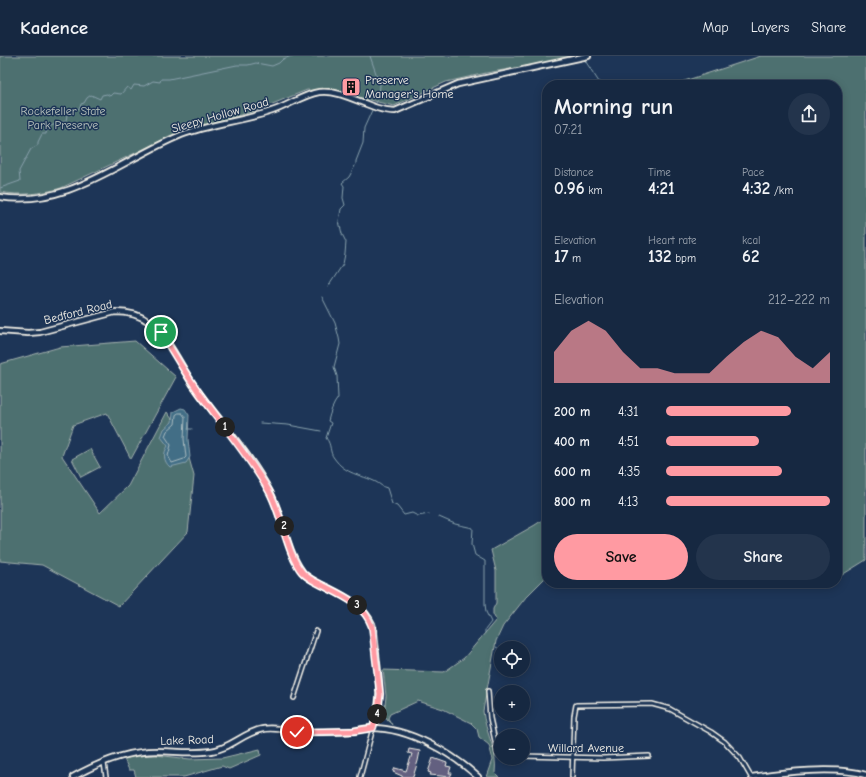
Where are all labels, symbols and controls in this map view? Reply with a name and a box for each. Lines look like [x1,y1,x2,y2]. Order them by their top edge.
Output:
text: Kadence [20,17,88,39]
text: Map [702,19,729,36]
text: Layers [751,19,789,36]
text: Share [811,19,846,36]
place label: Preserve Manager's Home [365,73,454,101]
building icon: Preserve Manager's Home [340,76,362,98]
button: share [788,93,830,135]
street label: Sleepy Hollow Road [170,94,270,136]
text: Morning run [554,94,673,120]
park label: Rockefeller State Park Preserve [21,104,105,132]
text: 07:21 [554,122,582,137]
text: Distance [554,166,593,179]
text: Time [648,166,671,179]
text: Pace [742,166,764,179]
text: 0.96 [554,179,585,198]
text: 4:21 [648,179,675,198]
text: 4:32 [742,179,770,198]
text: km [585,184,603,197]
text: /km [770,184,793,197]
text: Elevation [554,234,596,247]
text: Heart rate [648,234,697,247]
text: kcal [742,234,760,247]
text: 17 [554,247,568,266]
text: 132 [648,247,672,266]
text: 62 [742,247,759,266]
text: m [568,252,581,265]
text: bpm [672,252,696,265]
text: Elevation [554,292,604,307]
text: 212–222 m [768,292,830,307]
street label: Bedford Road [42,297,114,327]
pin [144,315,178,349]
icon: arrive [150,321,172,343]
text: 200 m [554,404,590,419]
text: 4:31 [618,404,638,419]
pin: 1 [215,417,235,437]
text: 1 [223,420,227,433]
text: 400 m [554,434,590,449]
text: 4:51 [618,434,639,449]
text: 600 m [554,464,591,479]
text: 4:35 [618,464,640,479]
text: 800 m [554,494,591,509]
text: 4:13 [618,494,638,509]
pin: 2 [274,516,294,536]
text: 2 [281,519,287,532]
button: Save [554,534,688,580]
button: Share [696,534,830,580]
pin: 3 [347,595,367,615]
text: 3 [354,598,360,611]
map controls [494,641,530,765]
button: locate [494,641,530,677]
button: + [494,685,530,721]
pin: 4 [367,704,387,724]
text: 4 [374,707,380,720]
pin [280,715,314,749]
icon: check [286,721,308,743]
button: − [494,729,530,765]
street label: Lake Road [160,732,214,748]
street label: Willard Avenue [548,741,624,755]

